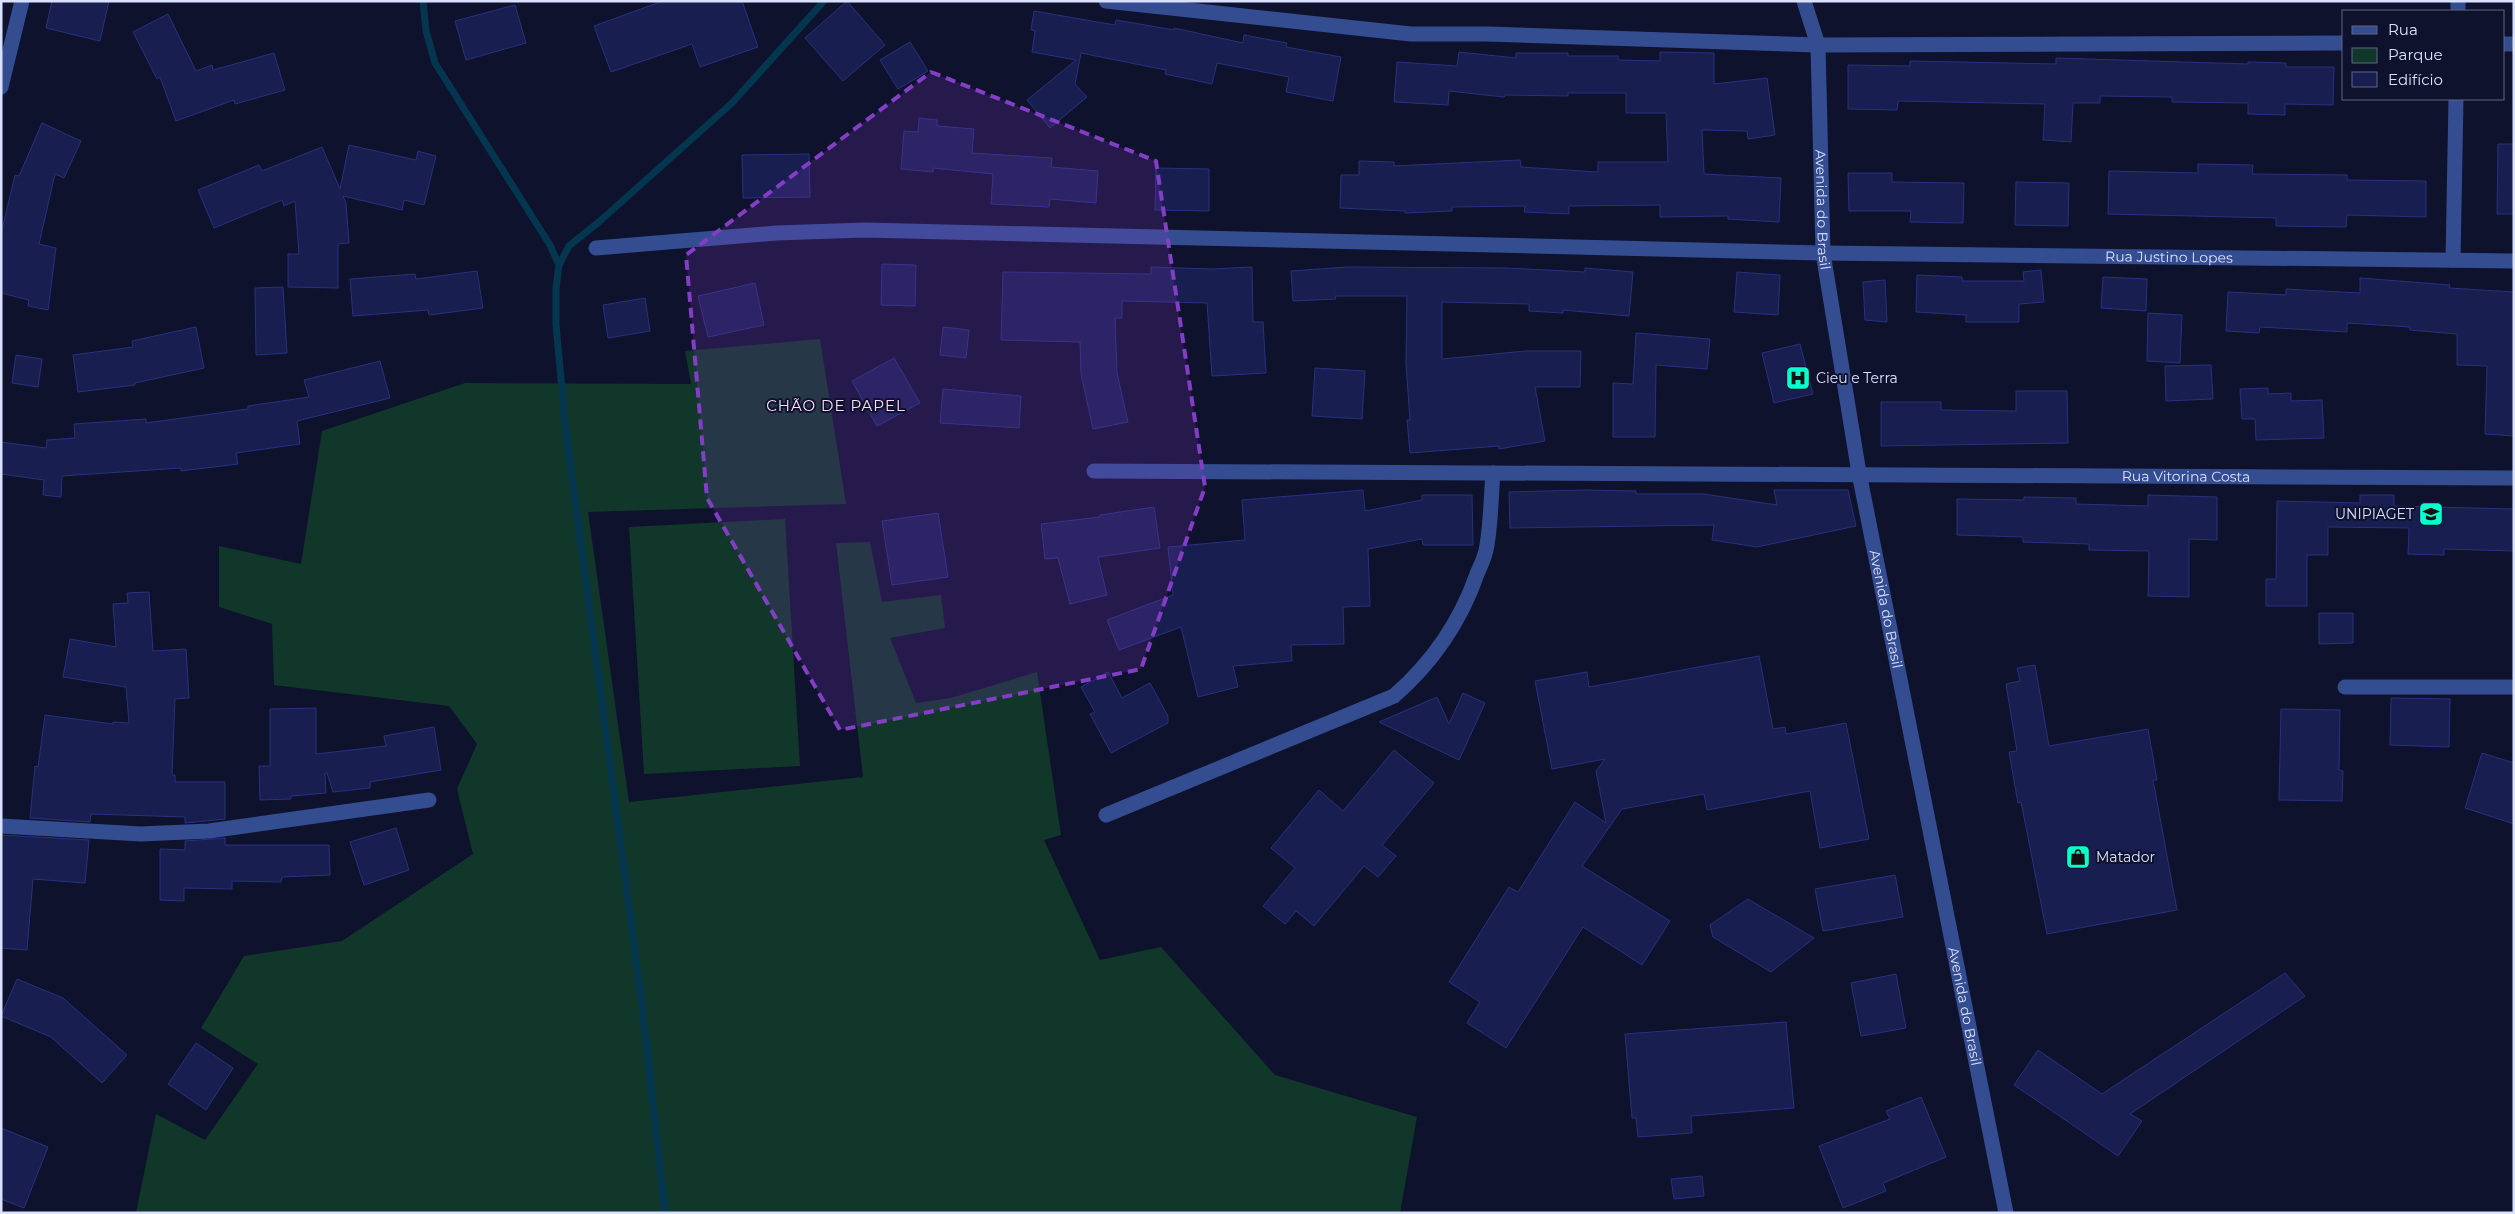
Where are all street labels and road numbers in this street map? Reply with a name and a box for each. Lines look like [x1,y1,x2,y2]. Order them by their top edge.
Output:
street label: Avenida do Brasil [1812,149,1835,271]
street label: Rua Justino Lopes [2105,247,2233,267]
street label: Rua Vitorina Costa [2122,467,2250,486]
street label: Avenida do Brasil [1865,548,1907,670]
street label: Avenida do Brasil [1944,946,1986,1067]

